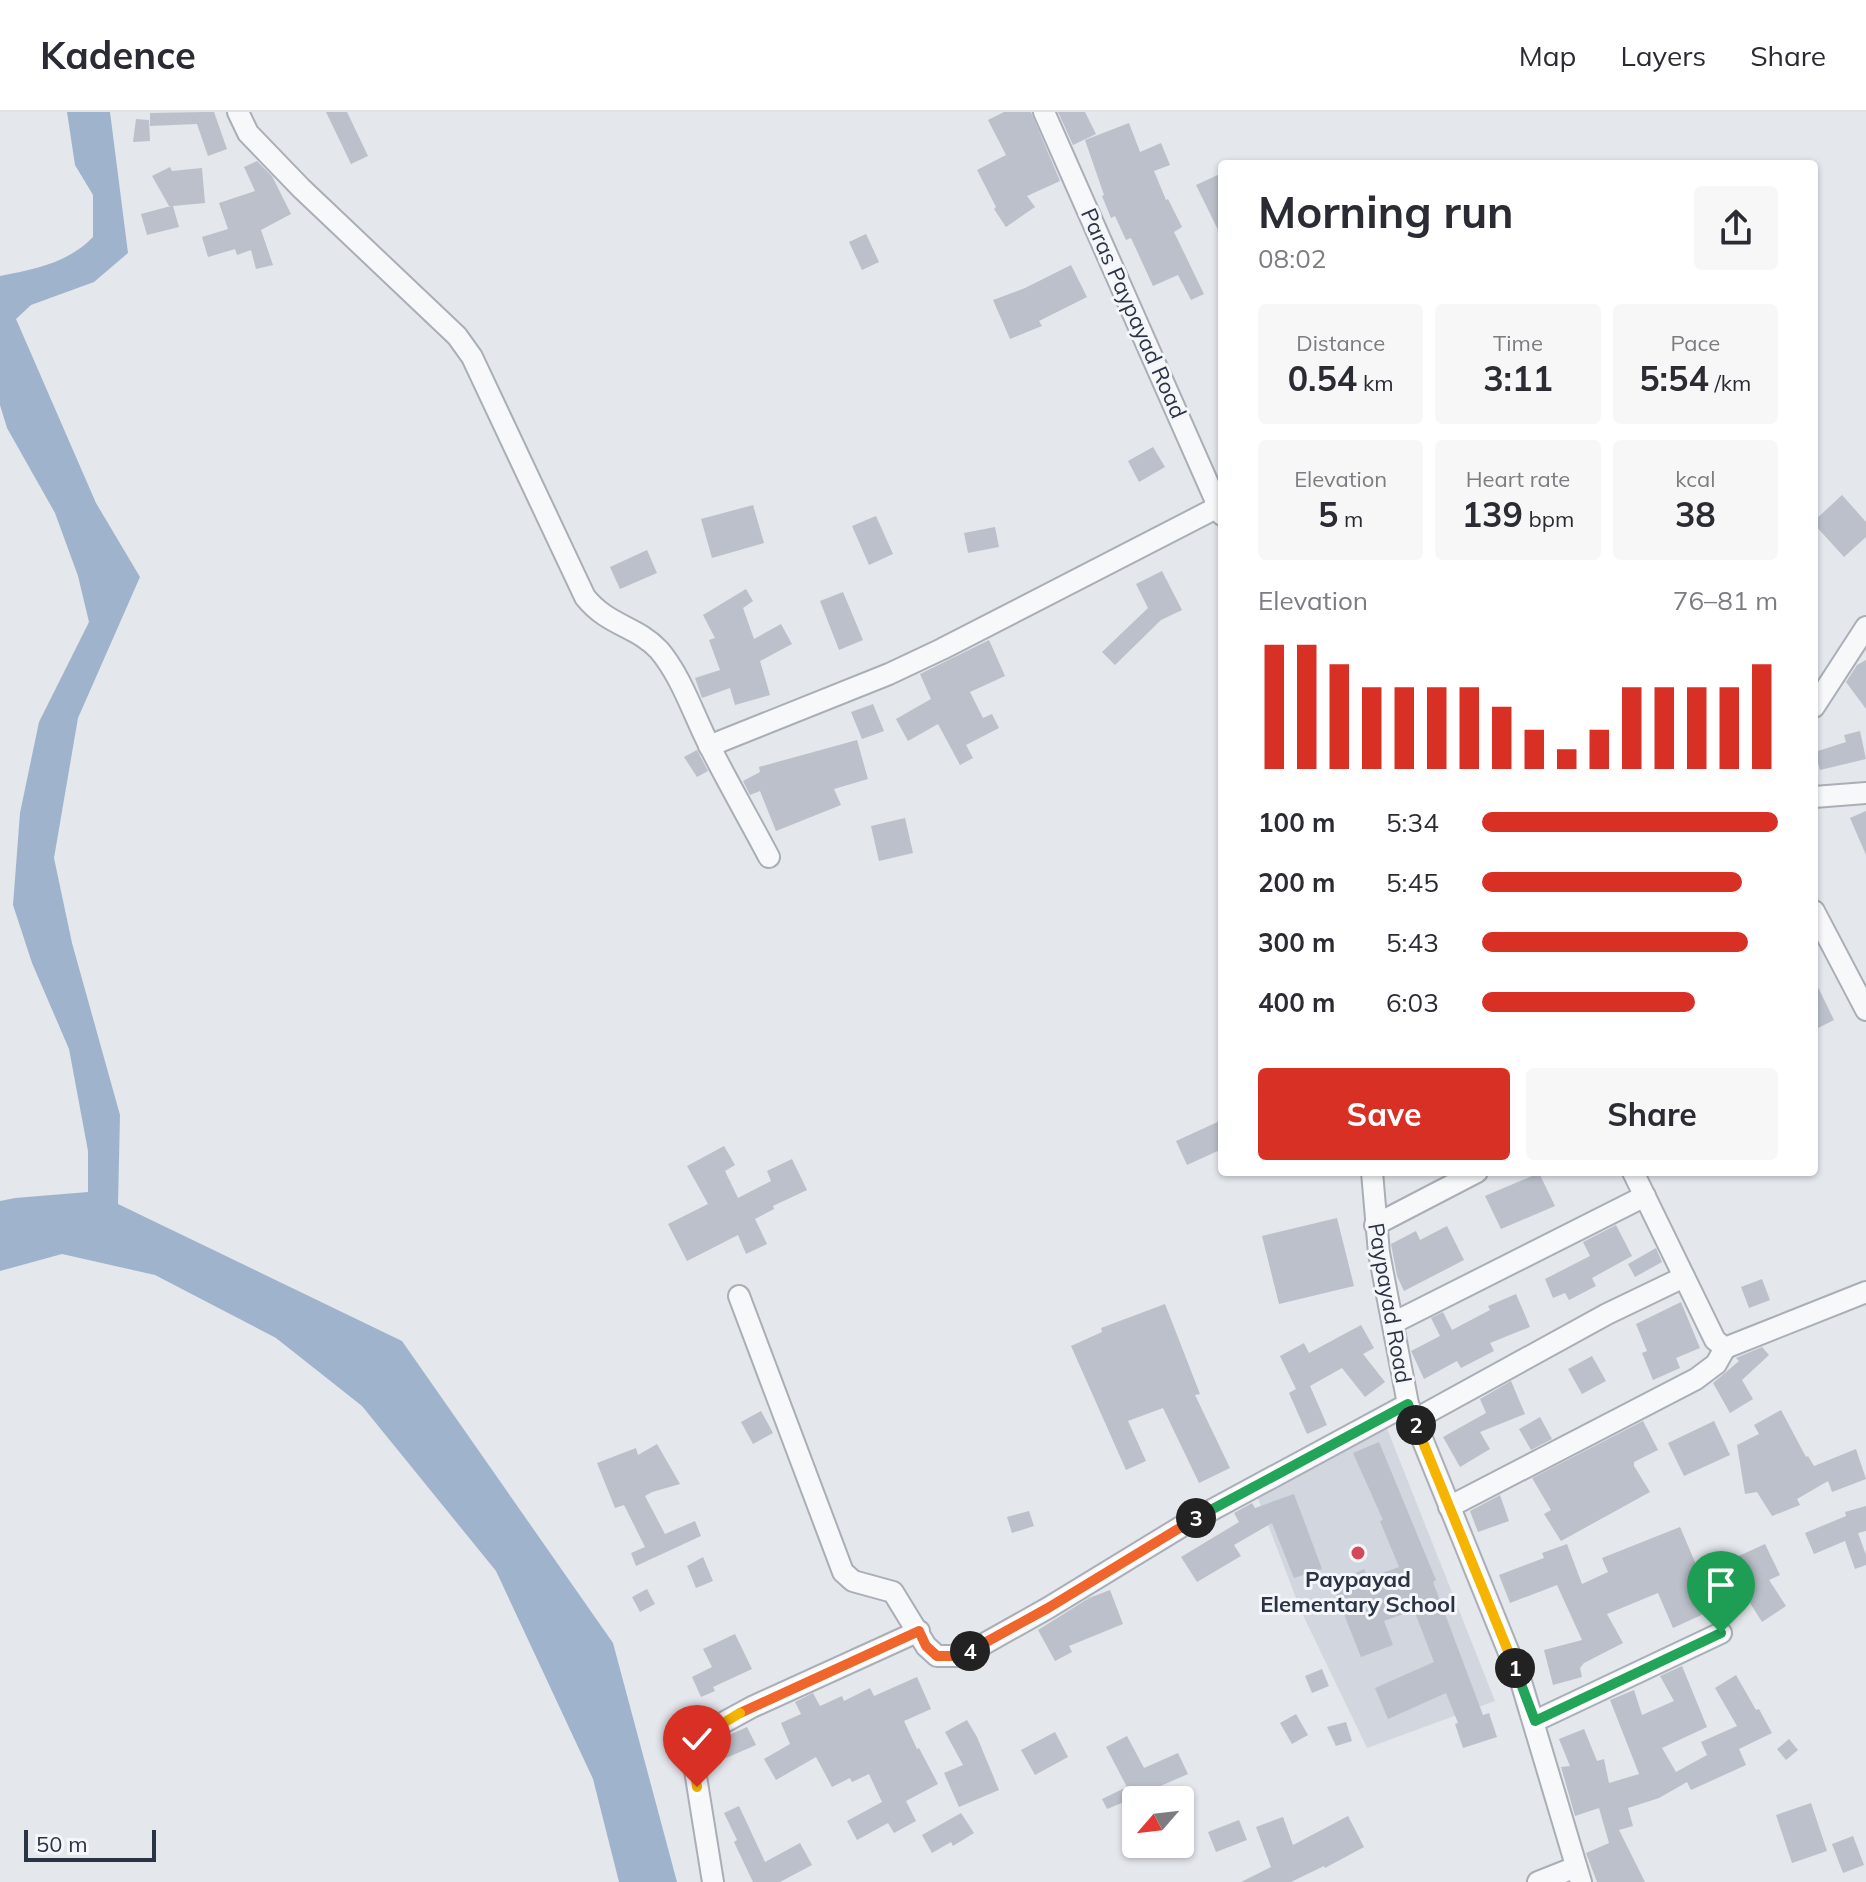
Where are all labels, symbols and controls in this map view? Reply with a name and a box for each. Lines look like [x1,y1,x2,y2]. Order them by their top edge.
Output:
text: Kadence [40,31,196,79]
text: Map [1519,38,1576,73]
text: Layers [1620,38,1706,73]
text: Share [1750,38,1826,73]
text: Morning run [1258,184,1514,239]
button: share [1694,186,1778,270]
street label: Paras Paypayad Road [1075,204,1193,422]
text: 08:02 [1258,242,1326,275]
text: Distance [1296,329,1385,357]
text: Time [1493,329,1543,357]
text: Pace [1671,329,1720,357]
text: 0.54 [1288,357,1357,400]
text: 3:11 [1483,357,1553,400]
text: 5:54 [1639,357,1709,400]
text: km [1357,369,1394,397]
text: /km [1709,369,1751,397]
text: Elevation [1294,465,1387,493]
text: Heart rate [1466,465,1570,493]
text: kcal [1675,465,1715,493]
text: 5 [1318,493,1338,536]
text: 139 [1462,493,1523,536]
text: 38 [1675,493,1716,536]
text: m [1338,505,1363,533]
text: bpm [1523,505,1574,533]
text: Elevation [1258,584,1368,617]
text: 76–81 m [1673,584,1778,617]
text: 100 m [1258,806,1335,839]
text: 5:34 [1386,806,1439,839]
text: 200 m [1258,866,1335,899]
text: 5:45 [1386,866,1439,899]
text: 300 m [1258,926,1335,959]
text: 5:43 [1386,926,1439,959]
text: 400 m [1258,986,1335,1019]
text: 6:03 [1386,986,1439,1019]
button: Save [1258,1068,1510,1160]
button: Share [1526,1068,1778,1160]
street label: Paypayad Road [1362,1221,1418,1385]
pin: 2 [1396,1405,1436,1445]
text: 2 [1409,1411,1423,1439]
pin: 3 [1176,1498,1216,1538]
text: 3 [1189,1504,1203,1532]
marker: Paypayad Elementary School [1349,1544,1367,1562]
pin [1687,1551,1755,1633]
icon: arrive [1699,1563,1743,1607]
place label: Paypayad Elementary School [1260,1565,1456,1618]
pin: 4 [950,1631,990,1671]
text: 4 [963,1637,977,1665]
pin: 1 [1495,1648,1535,1688]
text: 1 [1508,1654,1522,1682]
pin [663,1705,731,1787]
icon: check [675,1717,719,1761]
north arrow [1122,1786,1194,1858]
map controls [1122,1786,1194,1858]
scale bar [24,1826,156,1862]
text: 50 m [36,1830,87,1858]

